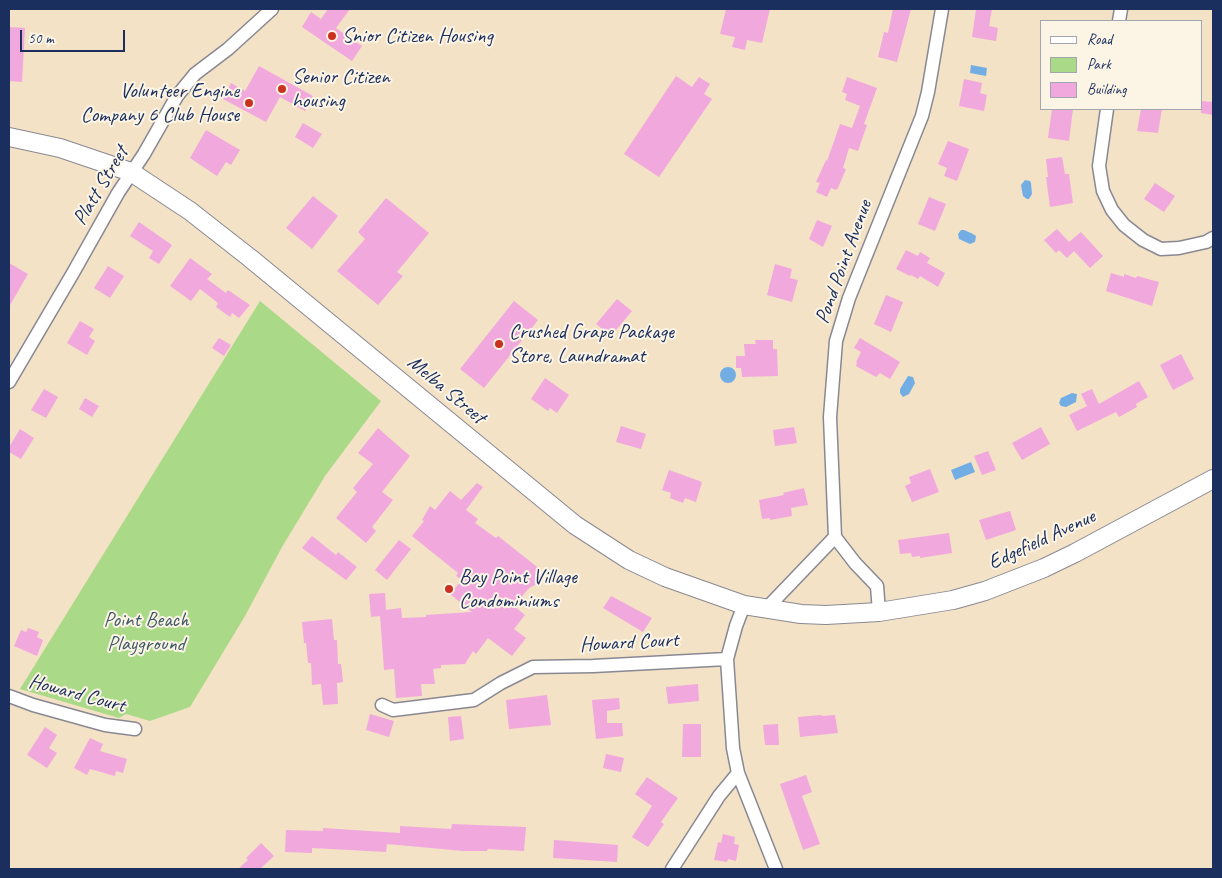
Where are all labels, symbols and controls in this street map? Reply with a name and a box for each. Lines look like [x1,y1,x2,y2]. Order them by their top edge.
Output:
scale bar [22,20,128,52]
legend [1040,20,1202,110]
place label: Snior Citizen Housing [342,23,493,49]
text: 50 m [28,29,54,48]
marker: Snior Citizen Housing [326,30,338,42]
text: Road [1087,30,1112,49]
text: Park [1087,55,1111,74]
place label: Senior Citizen housing [292,64,390,114]
place label: Volunteer Engine Company 6 Club House [81,78,239,128]
text: Building [1087,80,1126,99]
marker: Senior Citizen housing [276,83,288,95]
marker: Volunteer Engine Company 6 Club House [243,97,255,109]
street label: Platt Street [68,142,134,230]
street label: Pond Point Avenue [810,197,878,327]
place label: Crushed Grape Package Store, Laundramat [509,319,674,369]
marker: Crushed Grape Package Store, Laundramat [493,338,505,350]
street label: Melba Street [402,350,490,430]
street label: Edgefield Avenue [984,504,1100,576]
place label: Bay Point Village Condominiums [459,564,577,614]
marker: Bay Point Village Condominiums [443,583,455,595]
park label: Point Beach Playground [103,607,189,657]
street label: Howard Court [579,628,679,658]
street label: Howard Court [26,669,128,719]

